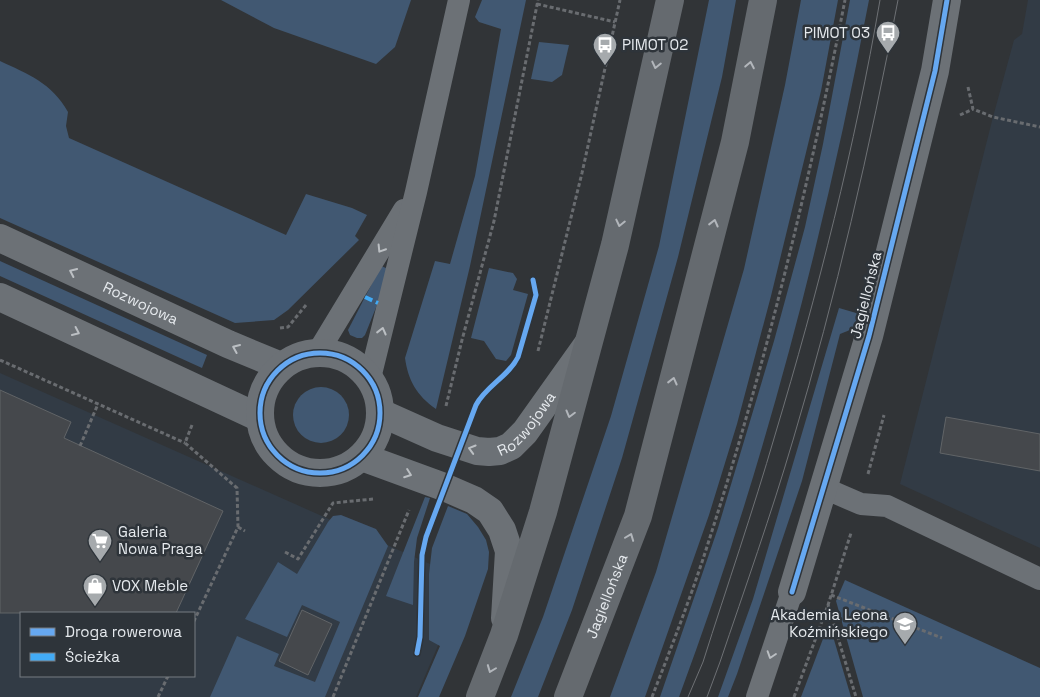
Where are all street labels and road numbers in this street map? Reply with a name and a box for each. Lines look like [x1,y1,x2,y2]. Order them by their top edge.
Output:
street label: Jagiellońska [845,249,886,341]
street label: Rozwojowa [100,277,182,329]
street label: Rozwojowa [494,388,560,460]
street label: Jagiellońska [581,551,632,641]

